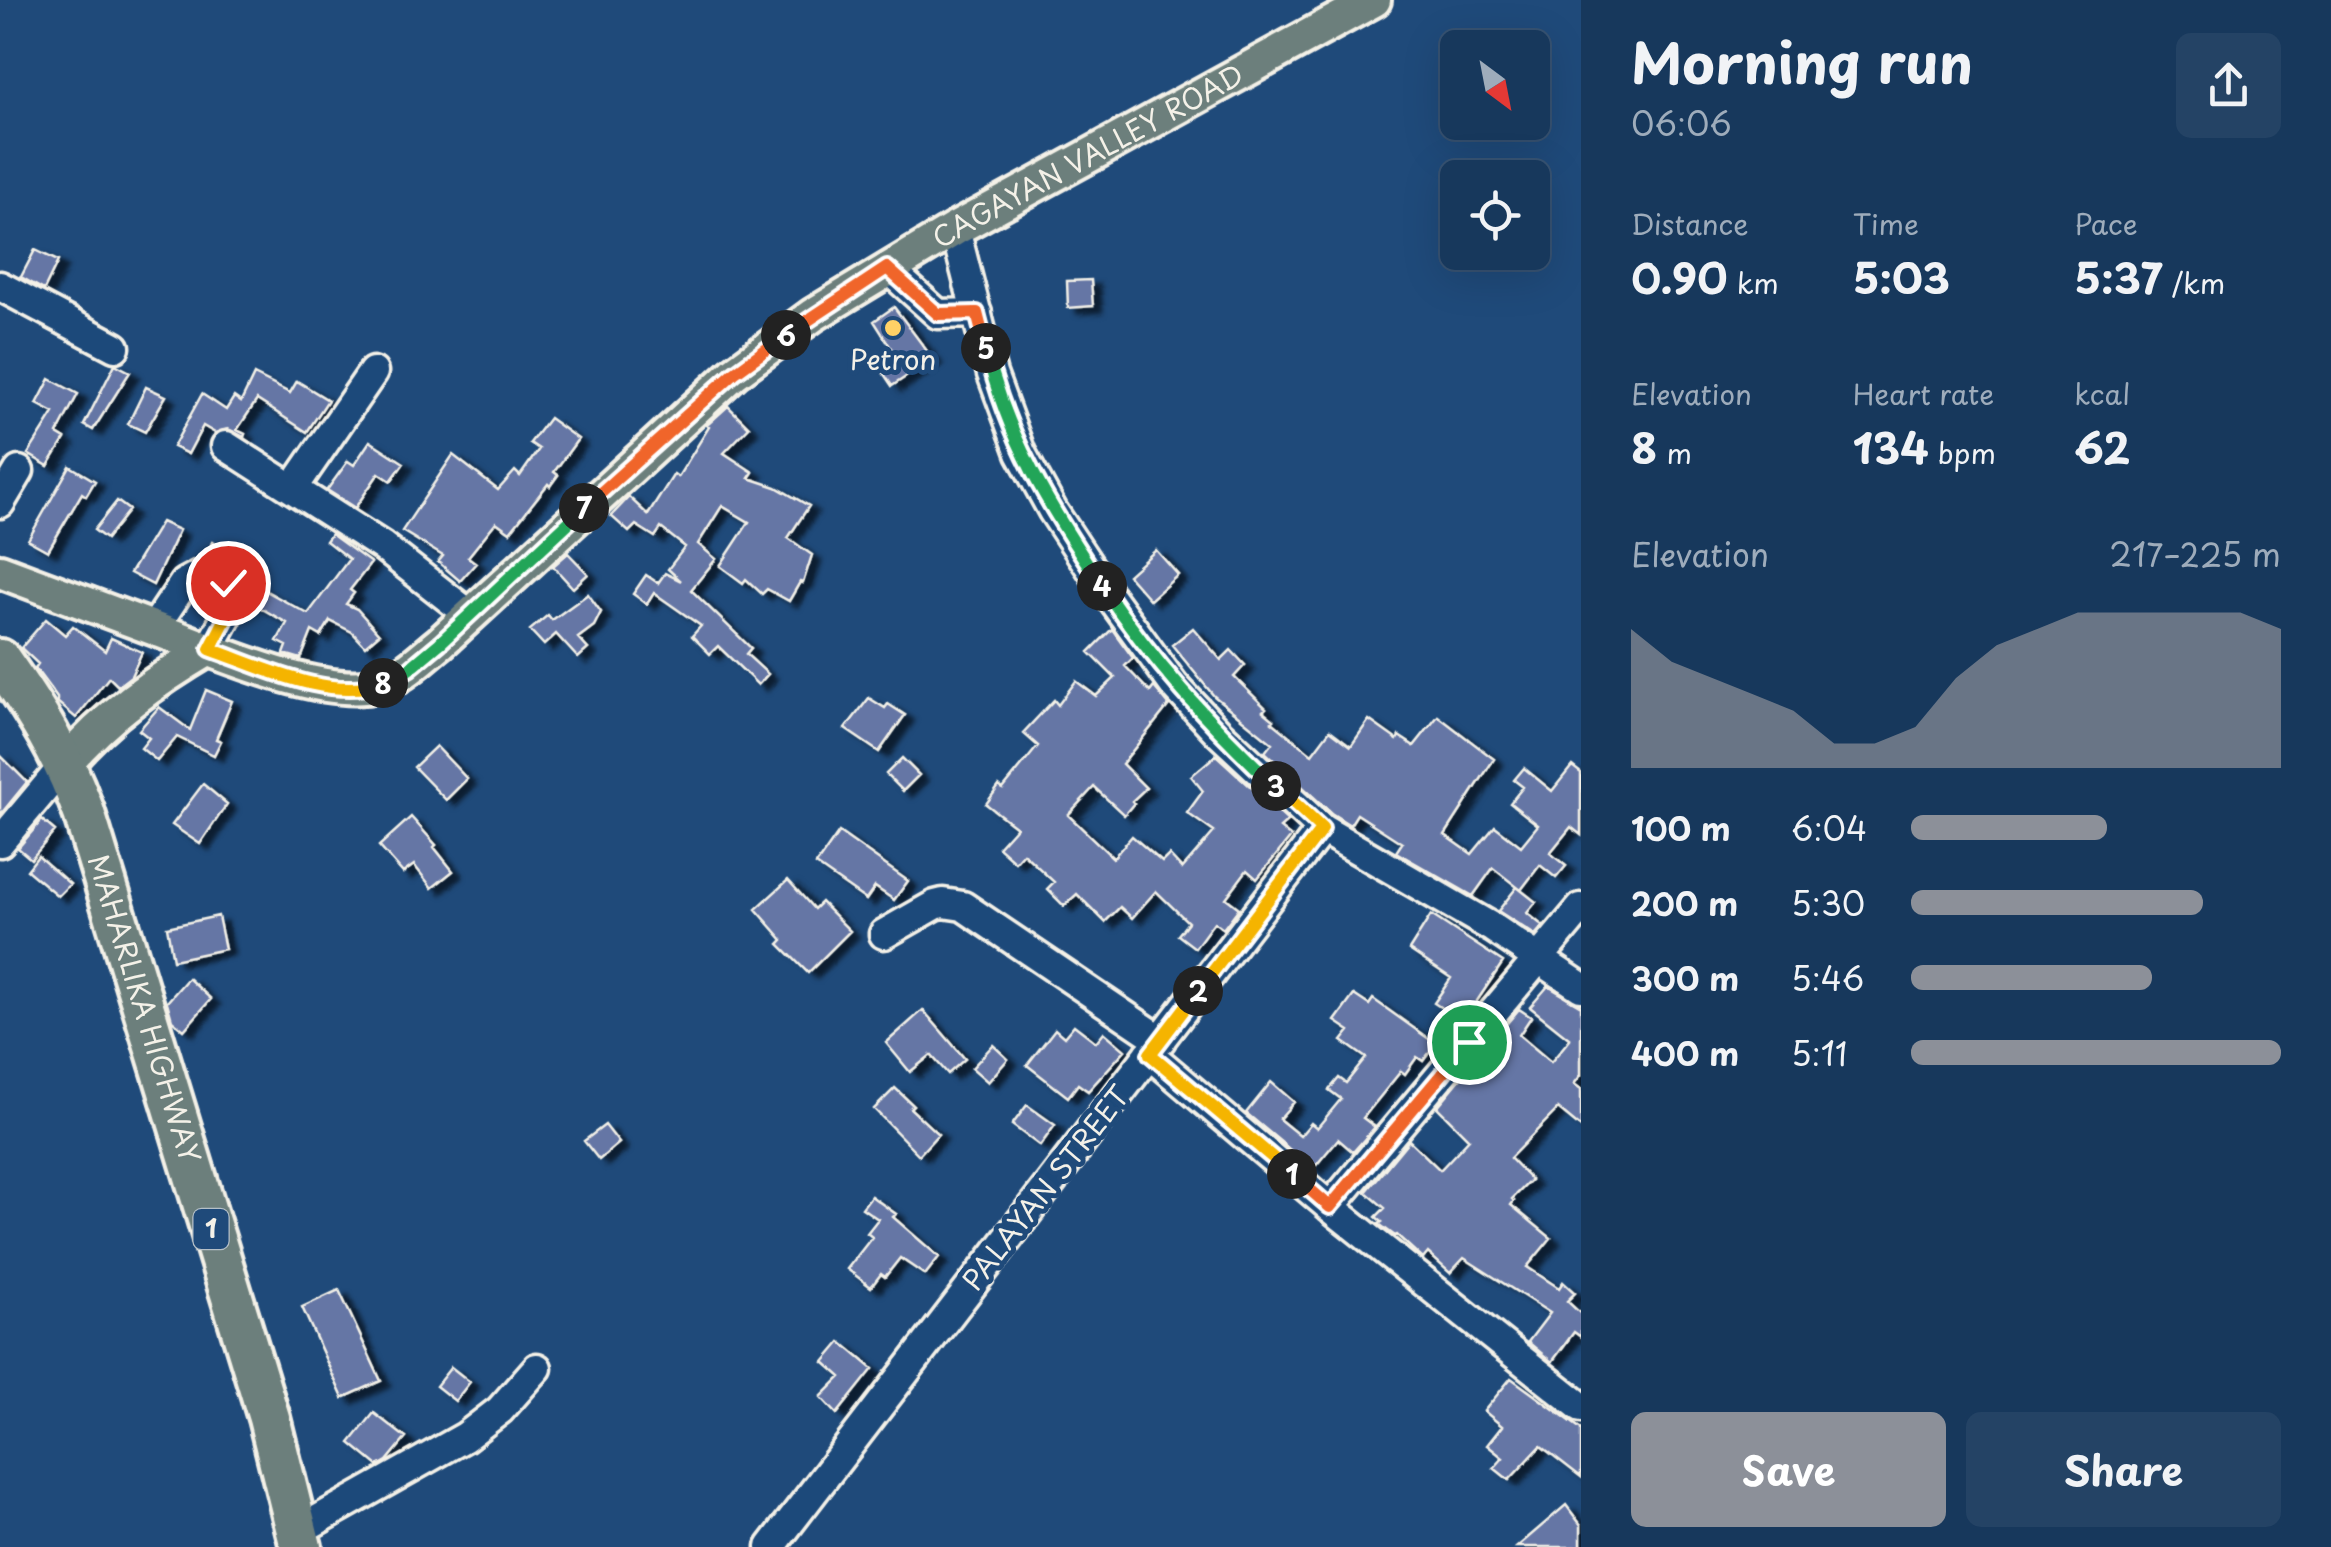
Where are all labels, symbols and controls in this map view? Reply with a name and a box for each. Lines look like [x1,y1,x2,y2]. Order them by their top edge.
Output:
text: Morning run [1631,20,1973,103]
north arrow [1440,30,1550,140]
map controls [1440,30,1550,270]
button: share [2176,33,2281,138]
street label: CAGAYAN VALLEY ROAD [923,52,1251,258]
text: 06:06 [1631,99,1732,147]
button: locate [1440,160,1550,270]
text: Distance [1631,202,1749,245]
text: Time [1853,202,1919,245]
text: Pace [2074,202,2138,245]
text: 0.90 [1631,245,1728,308]
text: 5:03 [1853,245,1950,308]
text: 5:37 [2074,245,2163,308]
text: km [1728,261,1779,304]
text: /km [2163,261,2225,304]
pin: 6 [761,310,811,360]
text: 6 [776,313,796,356]
marker: Petron [882,317,904,339]
pin: 5 [961,323,1011,373]
text: 5 [977,326,995,369]
place label: Petron [850,337,936,380]
text: Elevation [1631,372,1752,415]
text: Heart rate [1853,372,1994,415]
text: kcal [2074,372,2130,415]
text: 8 [1631,415,1657,478]
text: 134 [1853,415,1929,478]
text: 62 [2074,415,2130,478]
text: m [1657,431,1692,474]
text: bpm [1929,431,1996,474]
pin: 7 [559,483,609,533]
text: 7 [576,486,592,529]
text: Elevation [1631,530,1769,578]
text: 217–225 m [2109,530,2281,578]
pin [186,541,271,626]
icon: check [201,556,256,611]
pin: 4 [1077,561,1127,611]
text: 4 [1092,564,1112,607]
pin: 8 [358,658,408,708]
text: 8 [374,661,392,704]
pin: 3 [1251,761,1301,811]
text: 3 [1267,764,1285,807]
text: 100 m [1631,804,1731,852]
text: 6:04 [1791,804,1867,852]
street label: MAHARLIKA HIGHWAY [78,849,213,1168]
text: 200 m [1631,879,1738,927]
text: 5:30 [1791,879,1865,927]
text: 300 m [1631,954,1739,1002]
text: 5:46 [1791,954,1864,1002]
pin: 2 [1173,966,1223,1016]
text: 2 [1188,969,1208,1012]
pin [1427,1000,1512,1085]
icon: arrive [1442,1015,1497,1070]
text: 400 m [1631,1029,1739,1077]
text: 5:11 [1791,1029,1848,1077]
street label: PALAYAN STREET [951,1075,1139,1299]
pin: 1 [1267,1149,1317,1199]
text: 1 [1285,1152,1299,1195]
road number: 1 [194,1209,228,1249]
button: Save [1631,1412,1946,1527]
button: Share [1966,1412,2281,1527]

